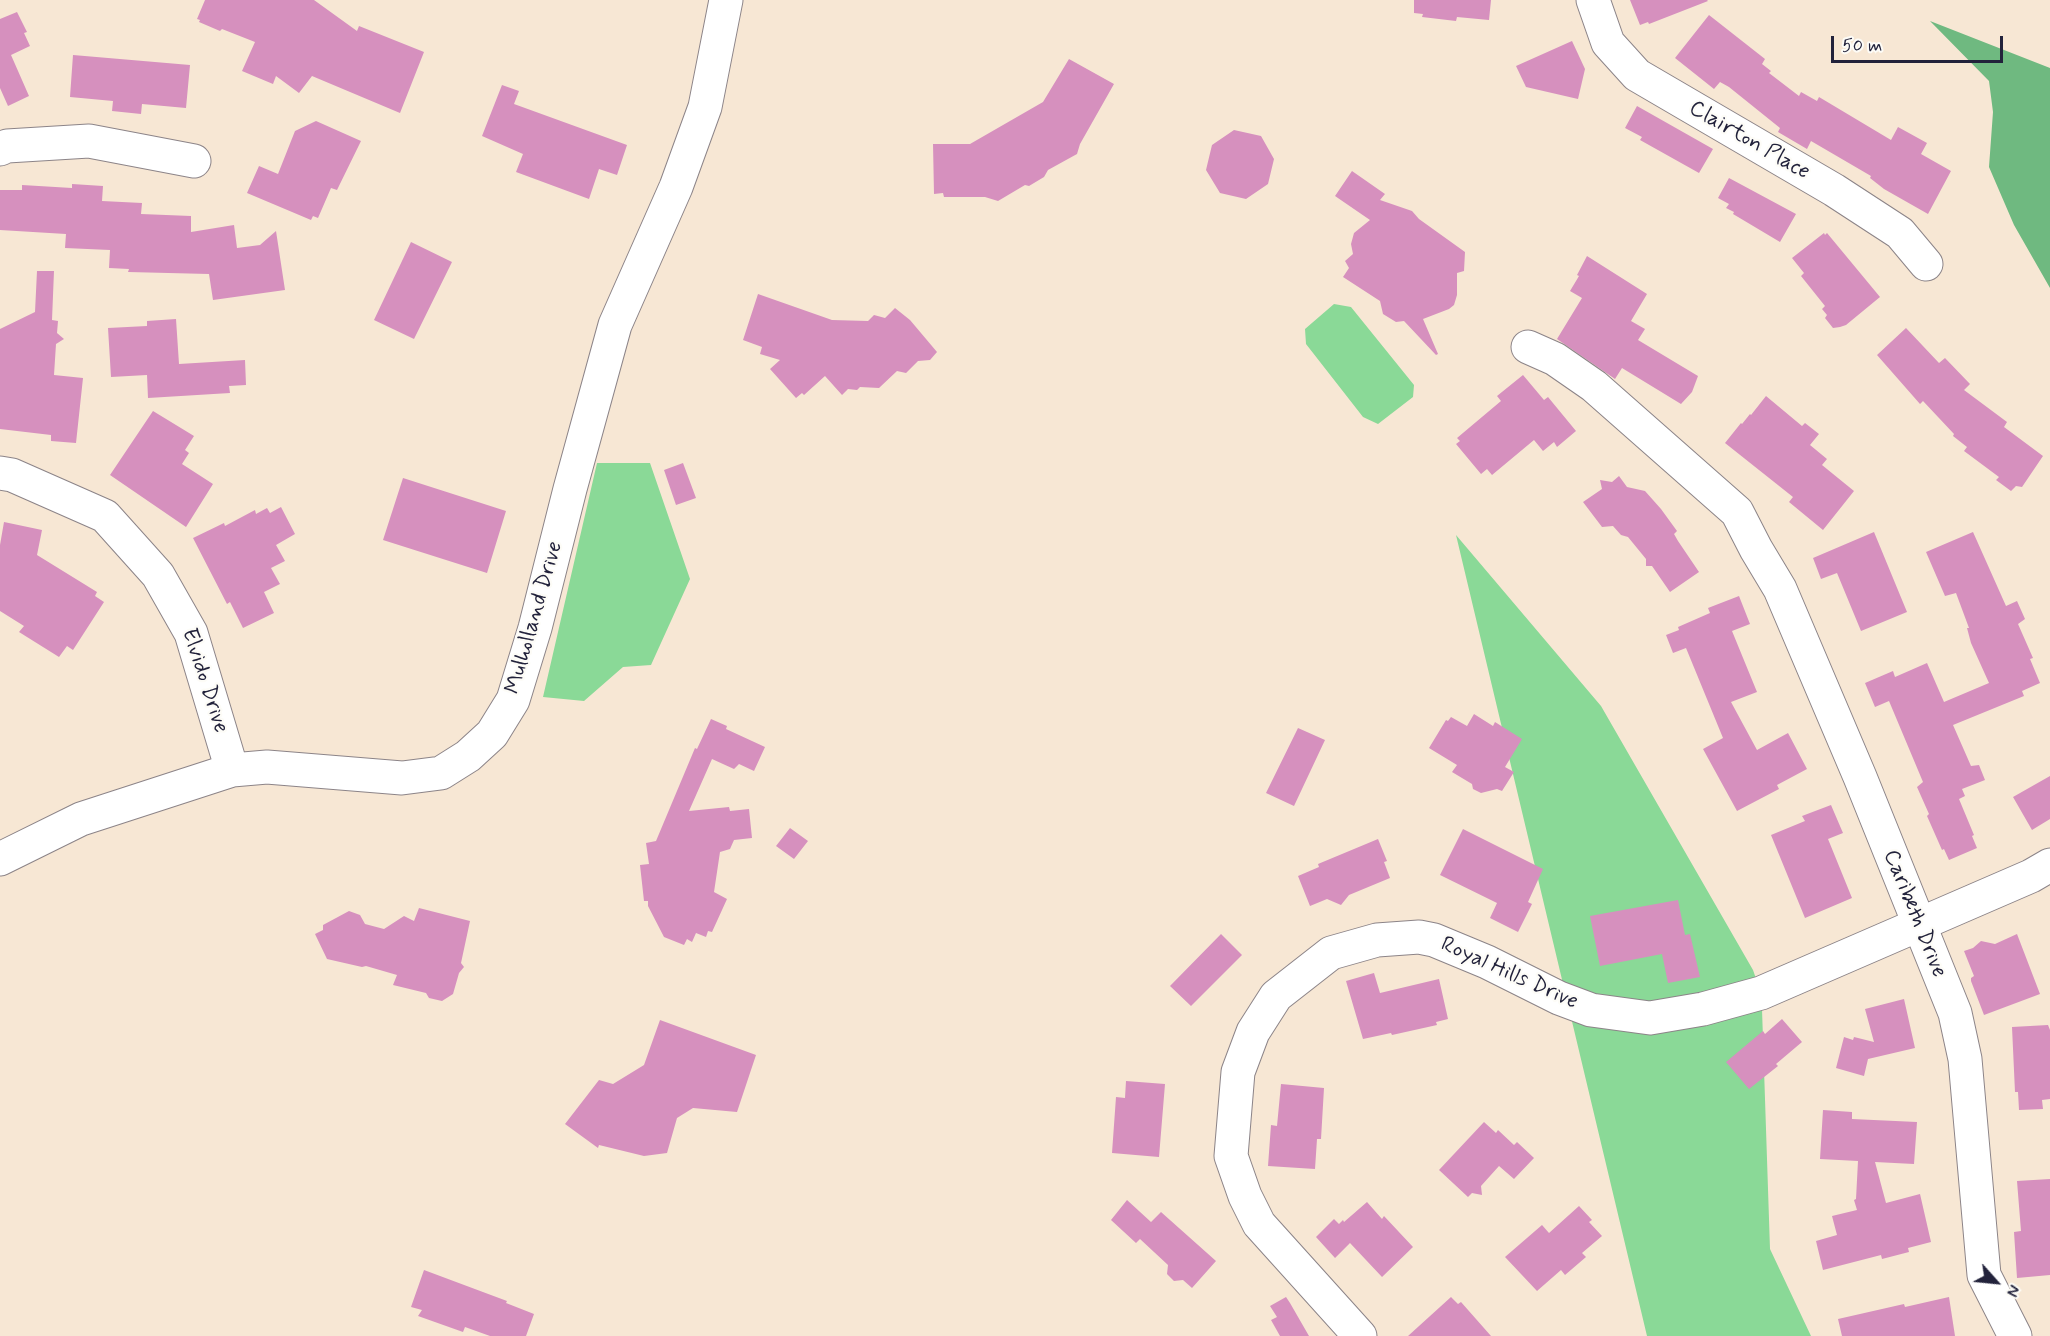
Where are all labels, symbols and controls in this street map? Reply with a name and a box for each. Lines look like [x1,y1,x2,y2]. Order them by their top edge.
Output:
scale bar [1834,24,2006,62]
text: 50 m [1842,34,1882,58]
street label: Clairton Place [1684,96,1814,186]
street label: Mulholland Drive [501,539,569,697]
street label: Elvido Drive [175,625,233,737]
street label: Caribeth Drive [1876,846,1952,982]
street label: Royal Hills Drive [1436,932,1582,1016]
north arrow [1966,1252,2026,1312]
text: N [2001,1281,2024,1300]

